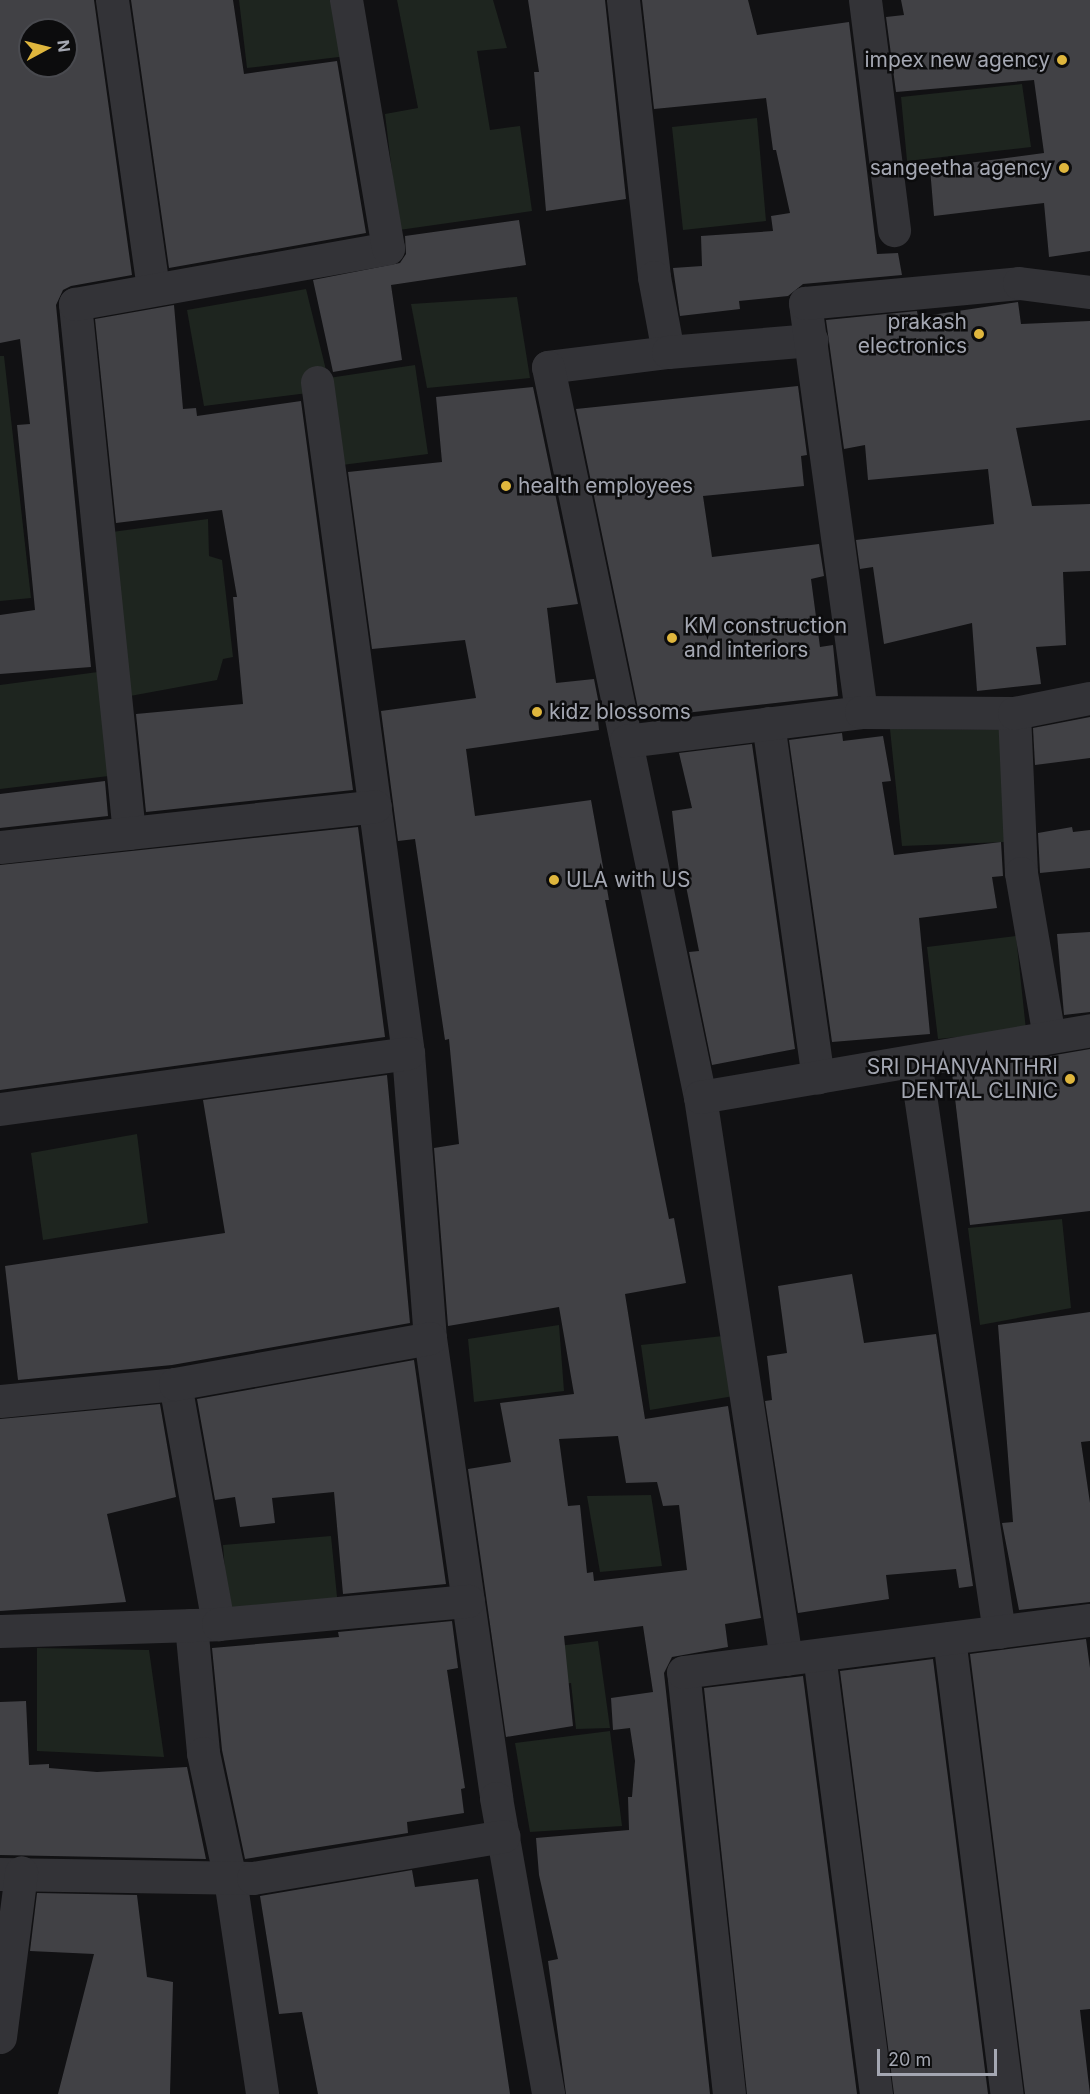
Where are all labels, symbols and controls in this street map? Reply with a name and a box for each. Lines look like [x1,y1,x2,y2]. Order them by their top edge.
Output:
north arrow [18,18,78,78]
text: N [53,39,75,53]
place label: impex new agency [864,47,1050,73]
marker: impex new agency [1055,53,1069,67]
place label: sangeetha agency [870,155,1052,181]
marker: sangeetha agency [1057,161,1071,175]
place label: prakash electronics [858,309,967,359]
marker: prakash electronics [972,327,986,341]
place label: health employees [518,473,693,499]
marker: health employees [499,479,513,493]
place label: KM construction and interiors [684,613,847,663]
marker: KM construction and interiors [665,631,679,645]
place label: kidz blossoms [549,699,691,725]
marker: kidz blossoms [530,705,544,719]
place label: ULA with US [566,867,690,893]
marker: ULA with US [547,873,561,887]
place label: SRI DHANVANTHRI DENTAL CLINIC [867,1054,1058,1104]
marker: SRI DHANVANTHRI DENTAL CLINIC [1063,1072,1077,1086]
scale bar [880,2037,1000,2075]
text: 20 m [888,2049,931,2070]

